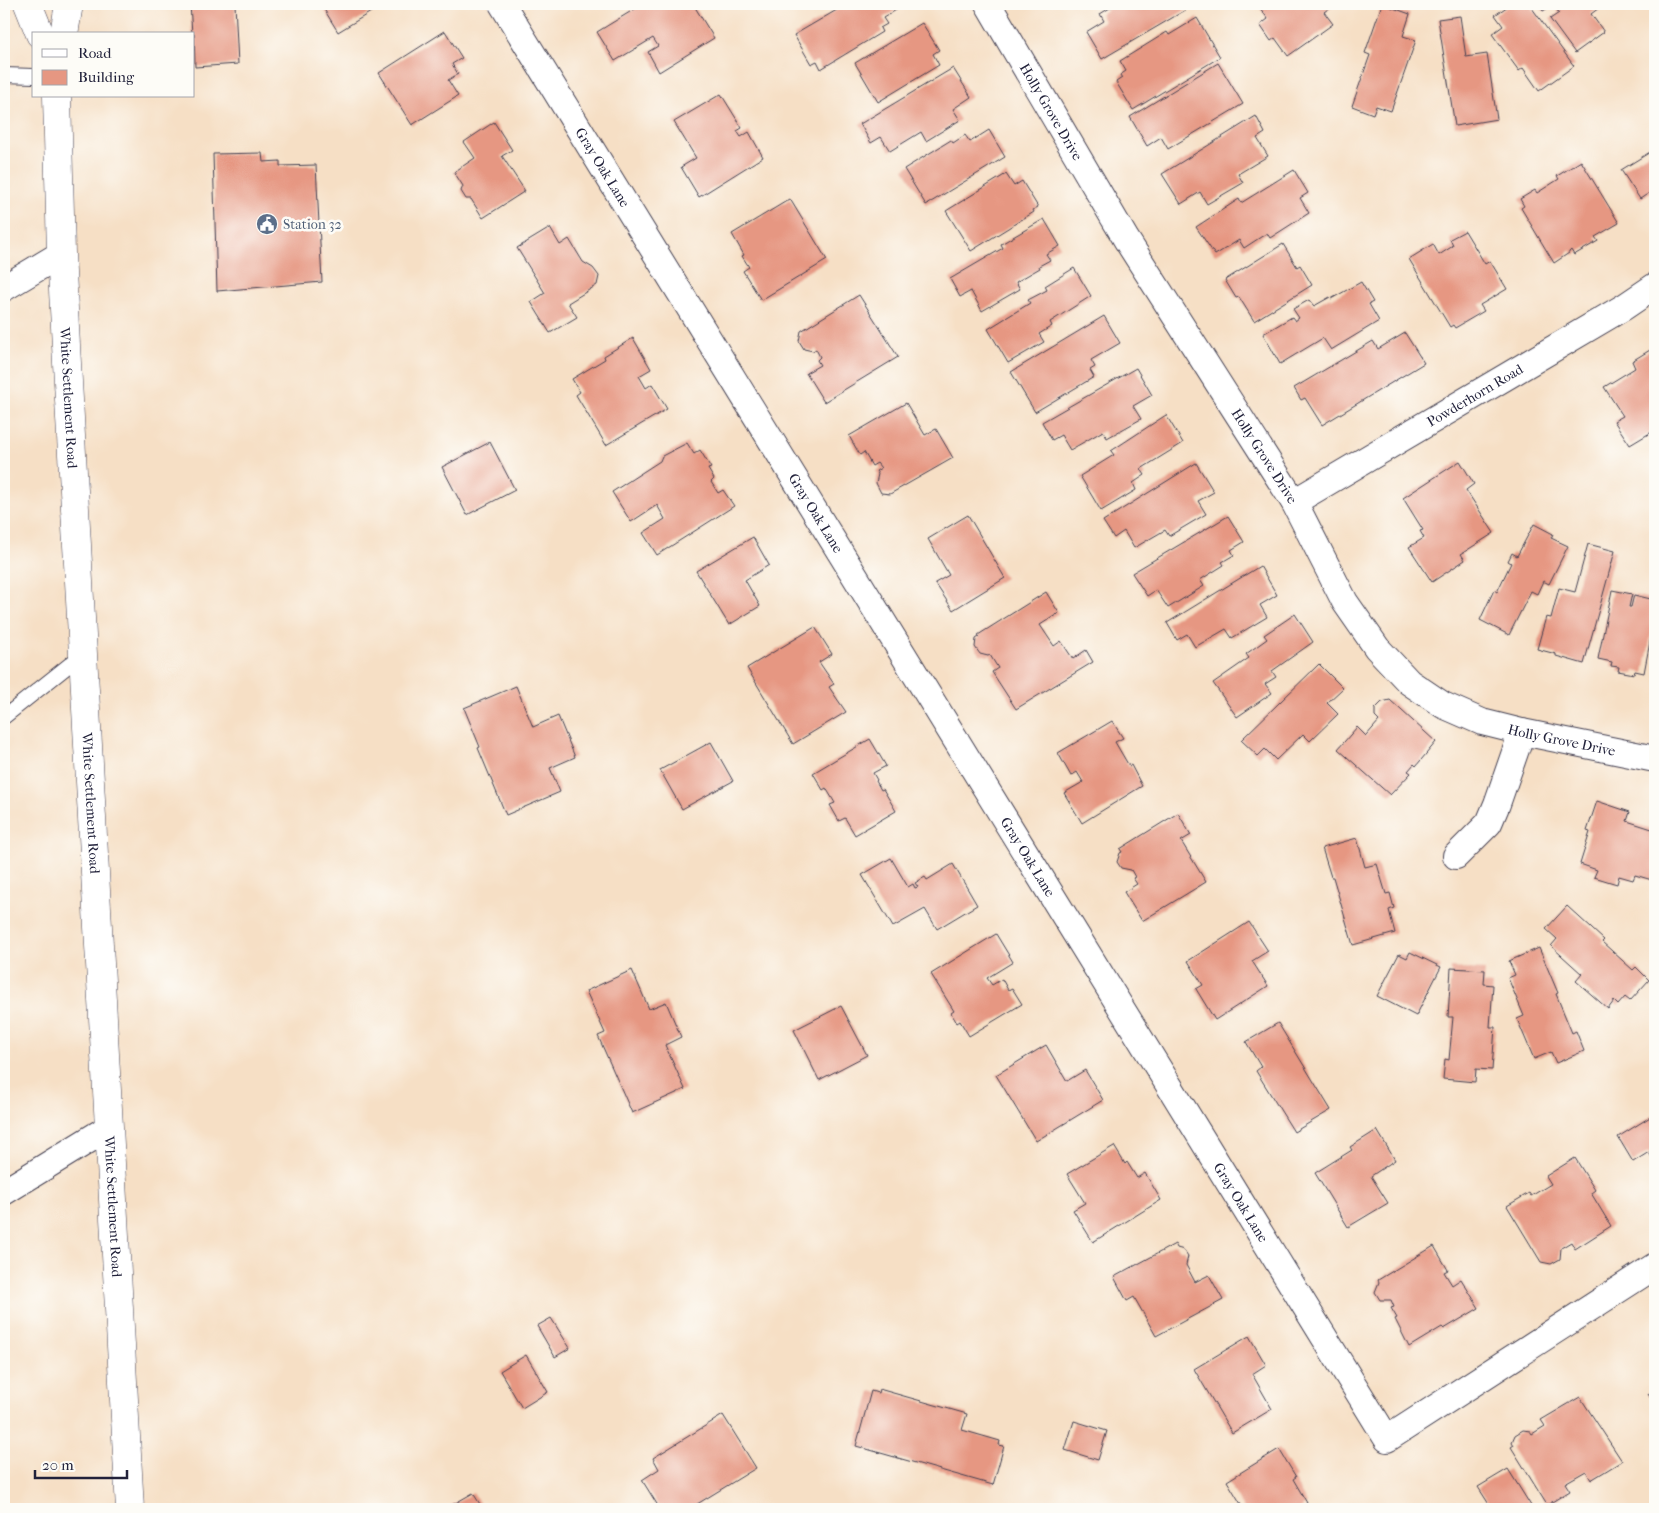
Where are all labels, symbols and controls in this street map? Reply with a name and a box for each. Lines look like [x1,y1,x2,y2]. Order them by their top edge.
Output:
legend [32,32,195,98]
text: Road [78,44,112,62]
street label: Holly Grove Drive [1016,61,1086,164]
text: Building [78,68,135,86]
street label: Gray Oak Lane [571,125,633,211]
public building icon: Station 32 [255,212,279,236]
place label: Station 32 [283,216,342,233]
street label: White Settlement Road [56,326,81,469]
street label: Powderhorn Road [1424,360,1526,431]
street label: Holly Grove Drive [1228,406,1301,507]
street label: Gray Oak Lane [785,470,846,556]
street label: Holly Grove Drive [1506,721,1617,760]
street label: White Settlement Road [78,731,103,875]
street label: Gray Oak Lane [997,814,1059,900]
street label: White Settlement Road [100,1135,125,1278]
street label: Gray Oak Lane [1210,1160,1272,1246]
scale bar [35,1448,128,1480]
text: 20 m [42,1456,74,1474]

